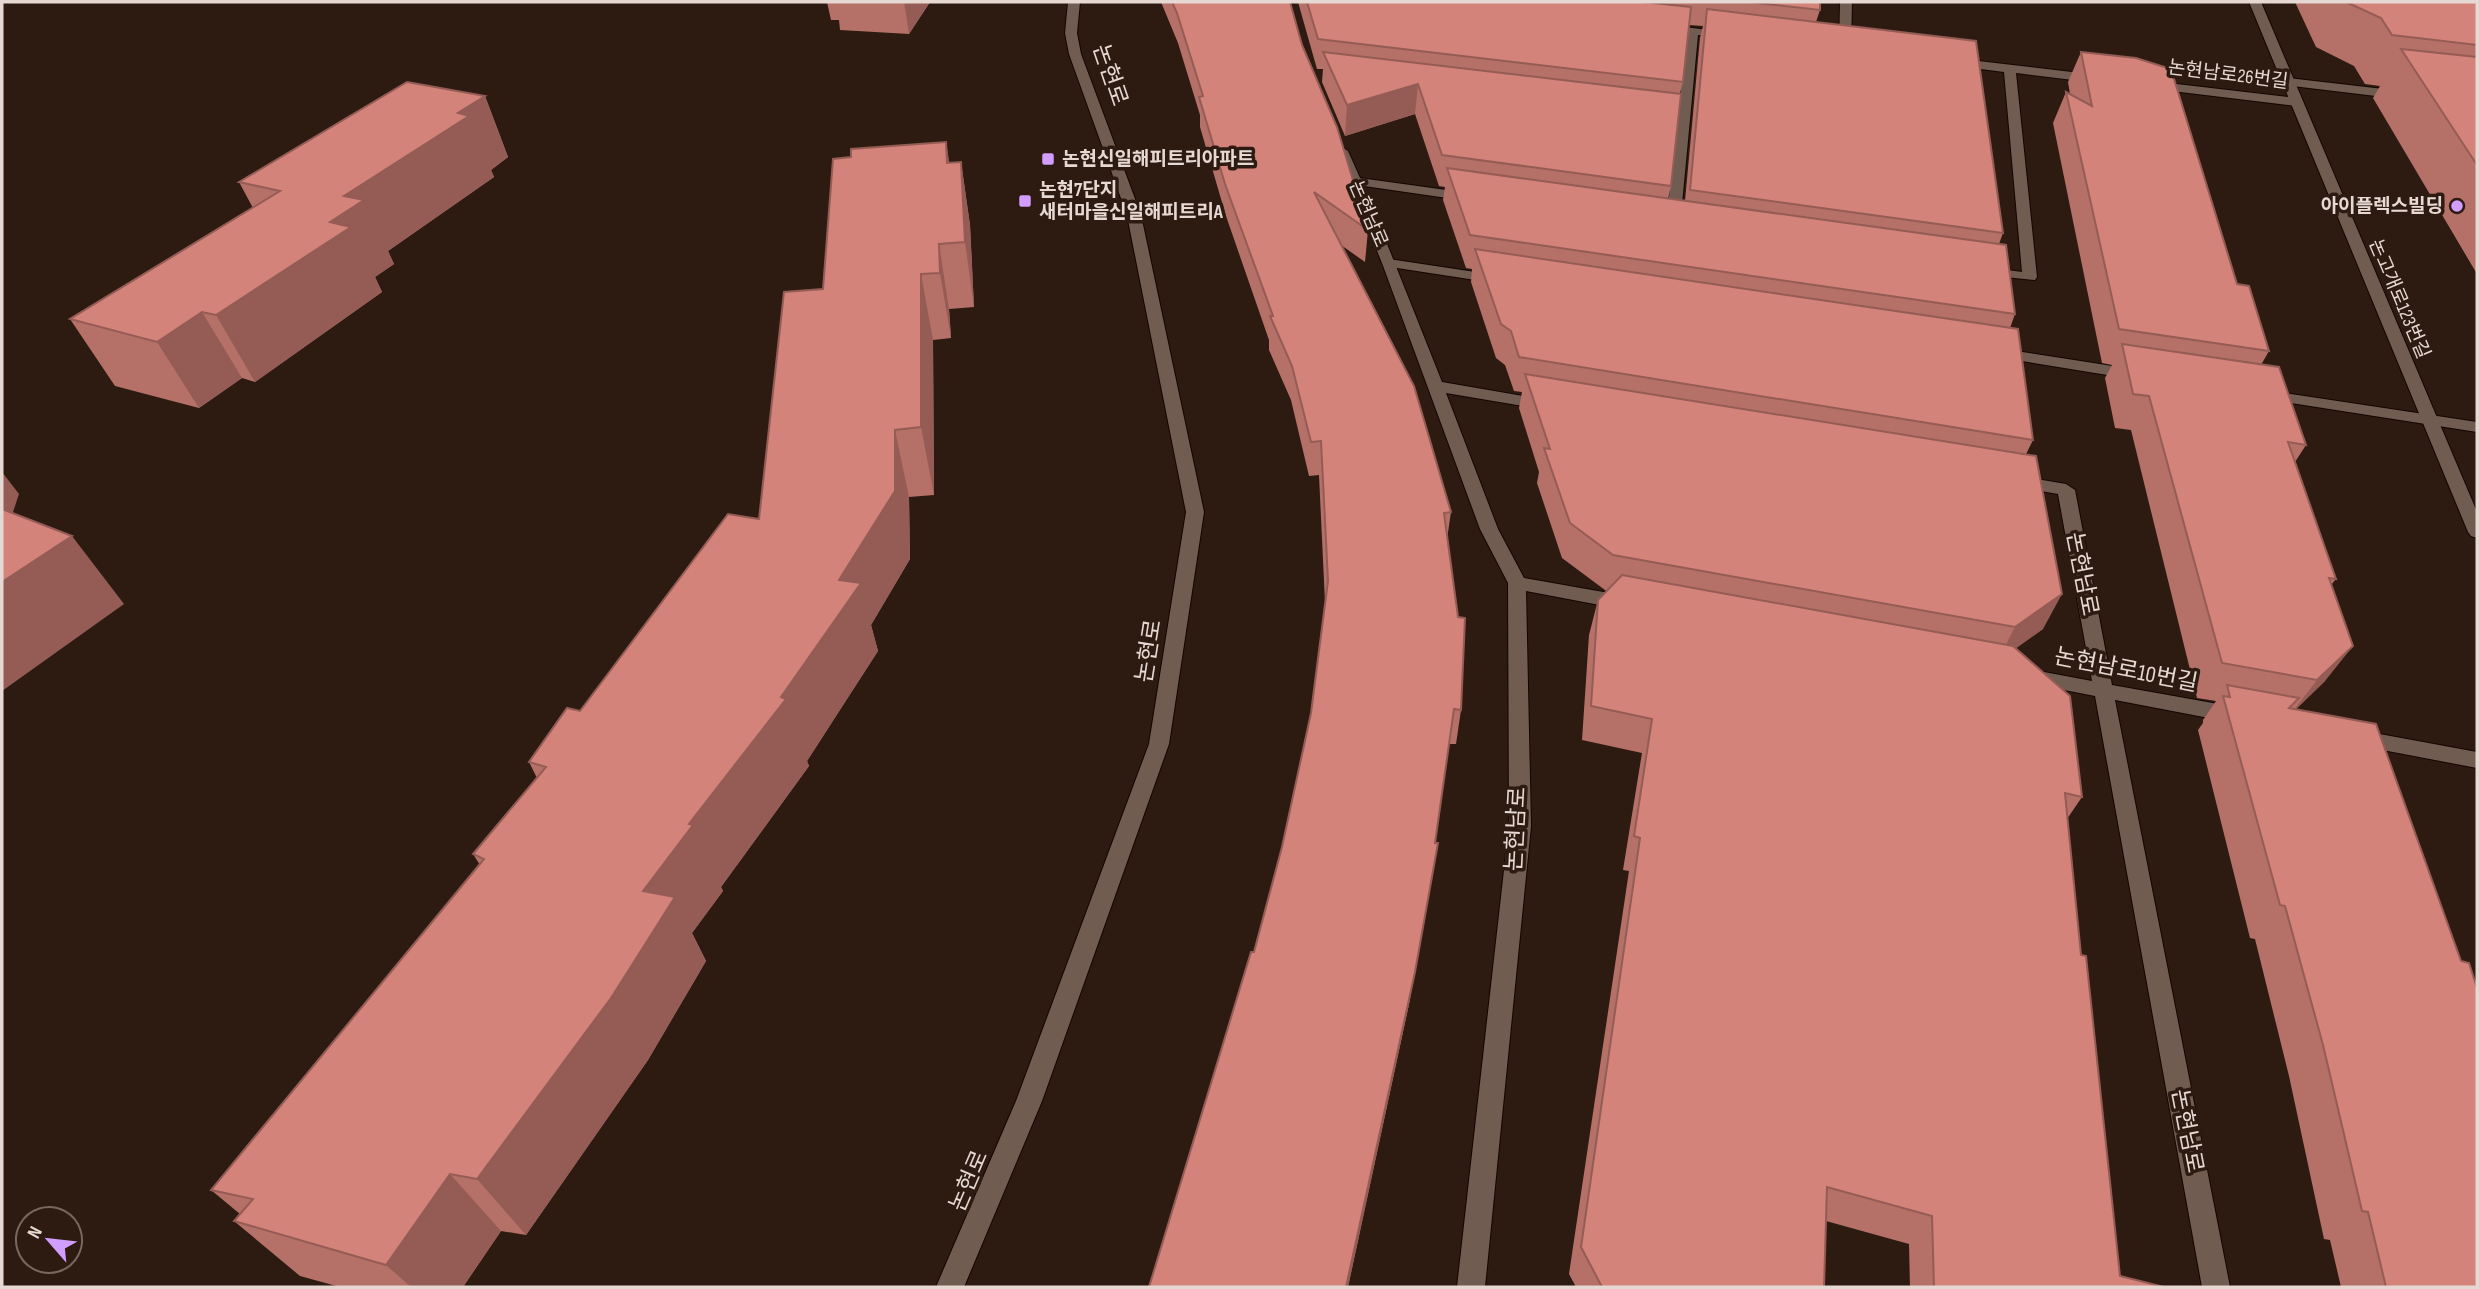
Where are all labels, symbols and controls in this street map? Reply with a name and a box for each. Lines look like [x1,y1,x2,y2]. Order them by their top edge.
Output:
street label: 논현로 [1086,40,1134,110]
street label: 논현남로26번길 [2167,56,2289,94]
place label: 논현신일해피트리아파트 [1062,148,1254,171]
marker: 논현신일해피트리아파트 [1040,151,1056,167]
street label: 논현남로 [1344,177,1392,251]
place label: 논현7단지 새터마을신일해피트리A [1039,179,1224,224]
marker: 논현7단지 새터마을신일해피트리A [1017,193,1033,209]
place label: 아이플렉스빌딩 [2321,195,2443,218]
marker: 아이플렉스빌딩 [2449,198,2465,214]
street label: 논고개로123번길 [2363,236,2435,362]
street label: 논현남로 [2060,530,2104,618]
street label: 논현로 [1130,617,1168,685]
street label: 논현남로10번길 [2052,642,2200,698]
street label: 논현남로 [1500,786,1532,872]
street label: 논현남로 [2165,1087,2209,1175]
street label: 논현로 [944,1146,994,1216]
north arrow [14,1205,84,1275]
text: N [23,1223,48,1243]

